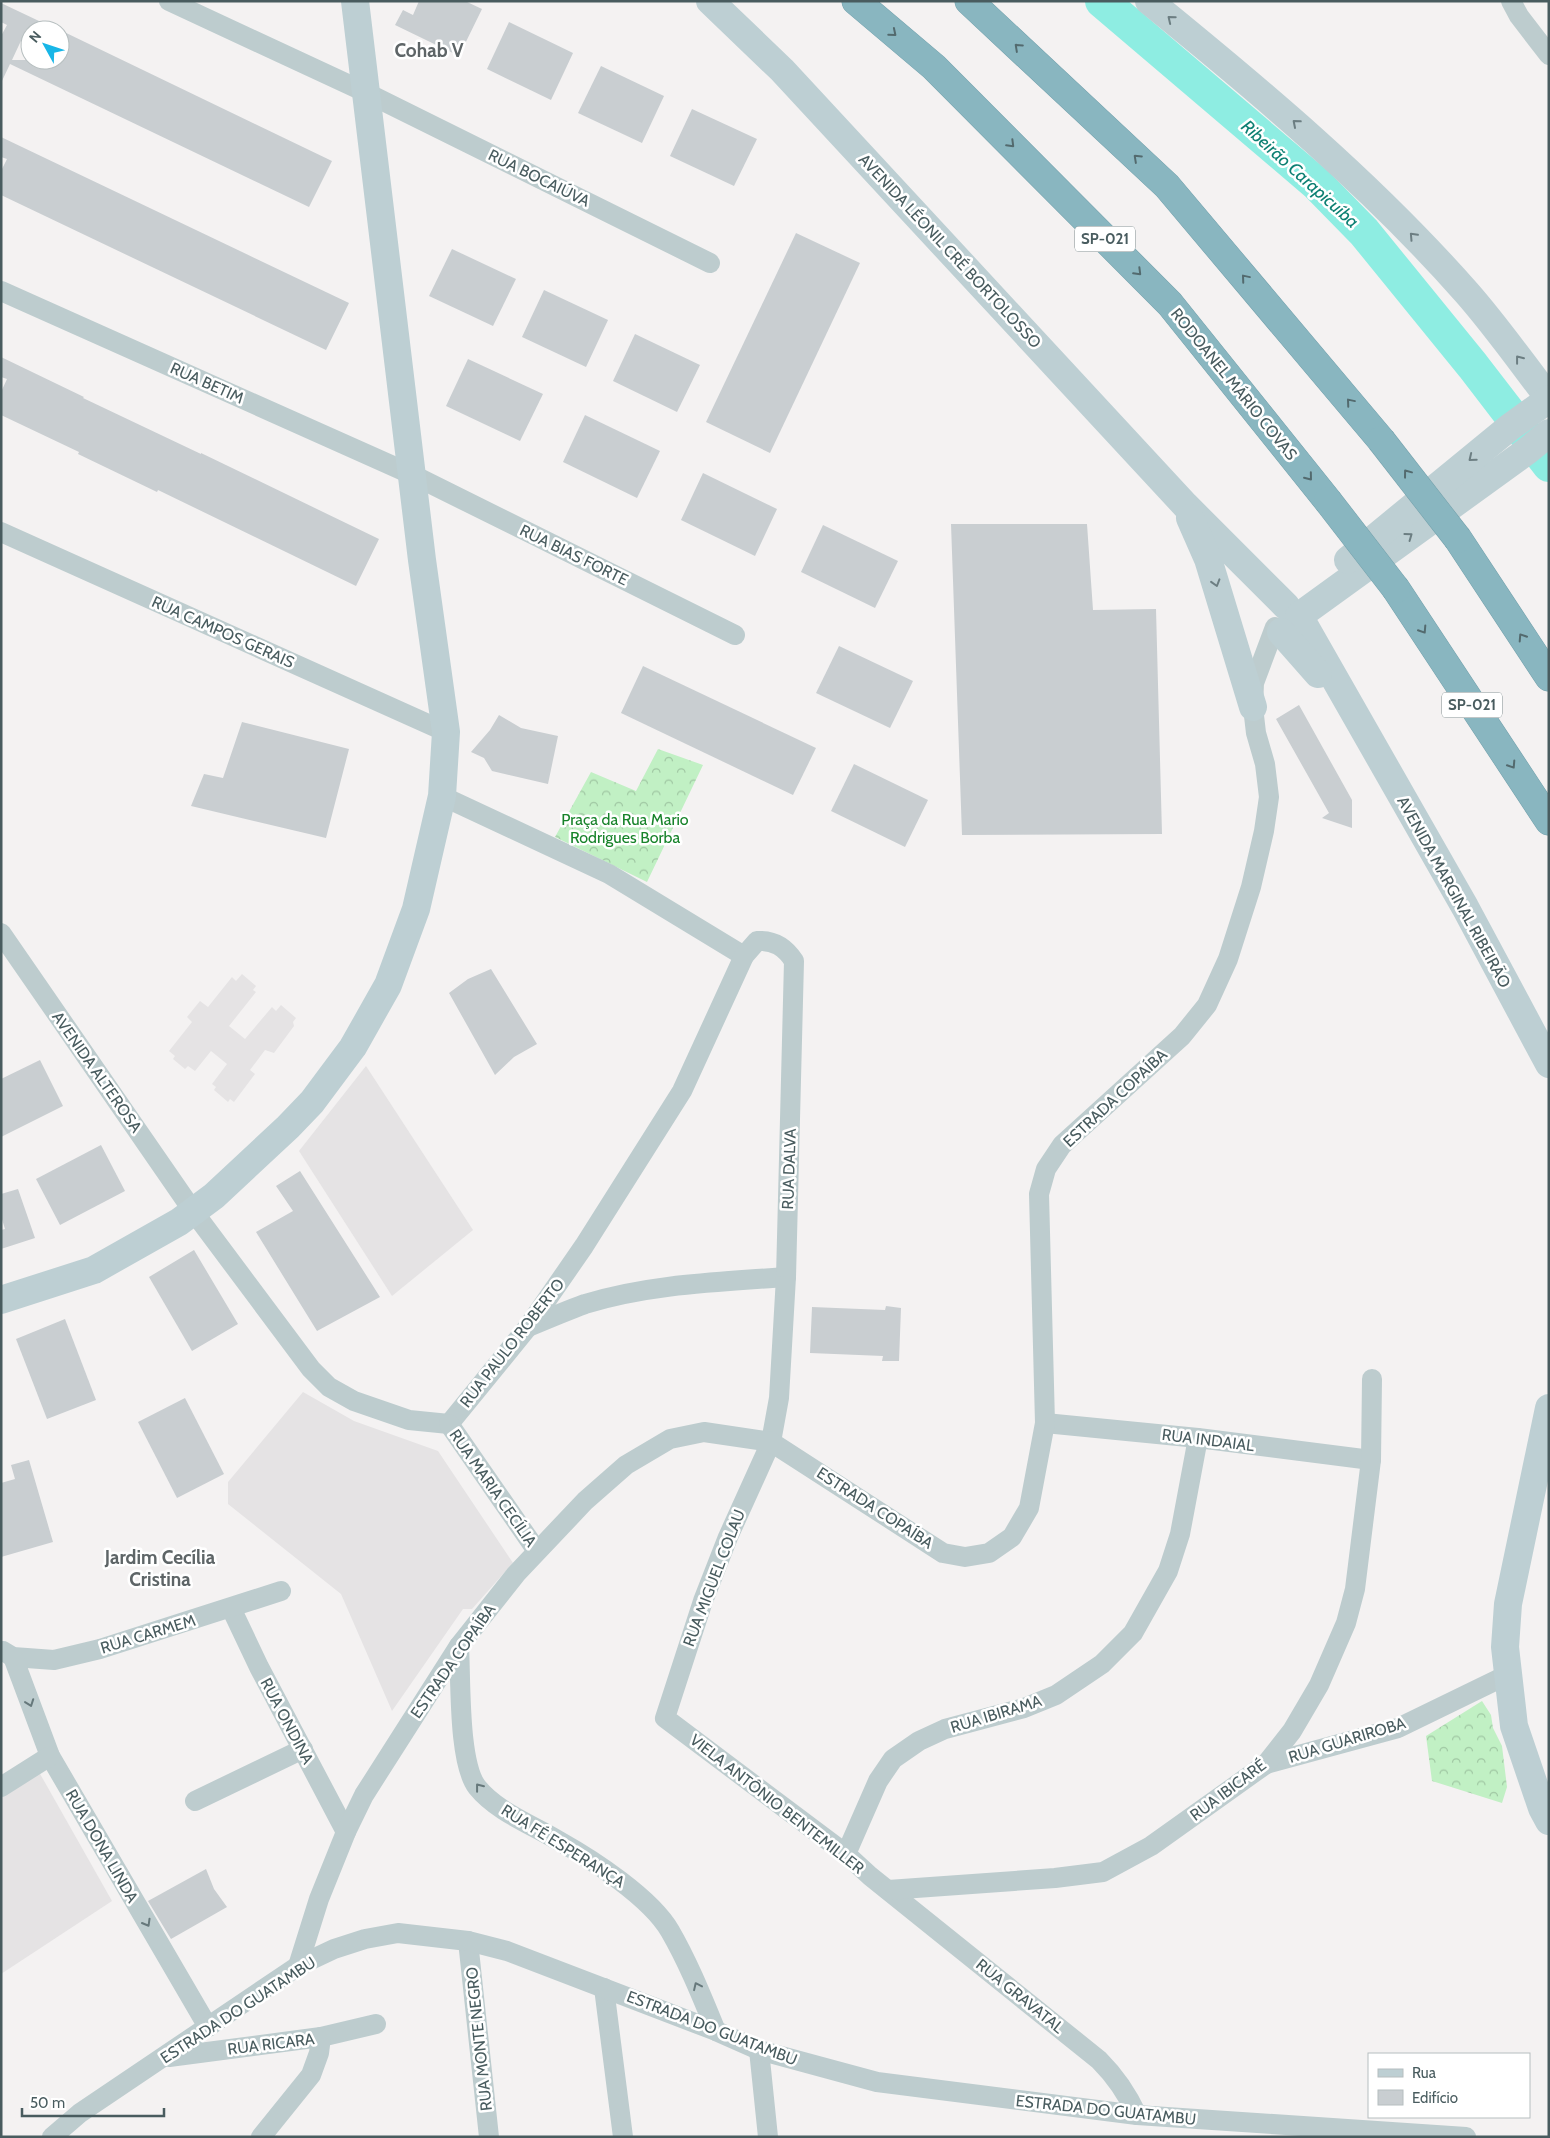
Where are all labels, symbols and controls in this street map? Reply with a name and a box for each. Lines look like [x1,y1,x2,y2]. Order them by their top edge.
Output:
one-way arrow [1168,16,1177,25]
north arrow [20,20,70,70]
text: N [25,27,45,46]
one-way arrow [887,27,896,35]
district label: Cohab V [394,39,464,62]
one-way arrow [1015,44,1024,53]
water label: Ribeirão Carapicuíba [1237,115,1363,233]
one-way arrow [1292,120,1301,129]
one-way arrow [1005,139,1014,148]
street label: RUA BOCAIÚVA [485,145,593,211]
street label: AVENIDA LÉONIL CRÉ BORTOLOSSO [855,150,1045,352]
one-way arrow [1133,155,1142,164]
road number: SP-021 [1075,226,1135,252]
one-way arrow [1410,233,1419,242]
one-way arrow [1132,266,1141,275]
one-way arrow [1242,275,1251,284]
street label: RODOANEL MÁRIO COVAS [1167,304,1301,464]
one-way arrow [1516,356,1524,365]
street label: RUA BETIM [167,358,247,408]
one-way arrow [1347,399,1356,408]
one-way arrow [1469,453,1478,461]
one-way arrow [1404,470,1412,479]
one-way arrow [1304,471,1312,480]
street label: RUA BIAS FORTE [517,521,631,590]
one-way arrow [1403,534,1412,542]
one-way arrow [1210,579,1220,587]
street label: RUA CAMPOS GERAIS [149,592,297,672]
one-way arrow [1417,624,1426,633]
one-way arrow [1519,633,1528,642]
road number: SP-021 [1442,692,1502,718]
one-way arrow [1506,760,1515,769]
street label: AVENIDA MARGINAL RIBEIRÃO [1393,793,1515,991]
park label: Praça da Rua Mario Rodrigues Borba [561,810,689,847]
street label: AVENIDA ALTEROSA [48,1008,146,1136]
street label: ESTRADA COPAÍBA [1059,1045,1171,1151]
street label: RUA DALVA [778,1128,800,1210]
street label: RUA PAULO ROBERTO [456,1275,568,1411]
street label: RUA INDAIAL [1161,1425,1255,1455]
street label: RUA MARIA CECÍLIA [445,1426,541,1550]
street label: ESTRADA COPAÍBA [813,1463,937,1553]
street label: RUA MIGUEL COLAU [679,1507,749,1649]
district label: Jardim Cecília Cristina [104,1546,216,1591]
street label: ESTRADA COPAÍBA [407,1600,500,1722]
street label: RUA CARMEM [98,1611,198,1657]
street label: RUA ONDINA [256,1675,318,1767]
street label: RUA IBIRAMA [948,1691,1044,1737]
one-way arrow [24,1698,34,1707]
street label: RUA GUARIROBA [1286,1713,1408,1767]
street label: VIELA ANTÔNIO BENTEMILLER [686,1730,868,1878]
street label: RUA IBICARÉ [1186,1755,1270,1825]
one-way arrow [477,1784,485,1793]
street label: RUA DONA LINDA [62,1786,142,1906]
street label: RUA FÉ ESPERANÇA [498,1800,628,1892]
one-way arrow [141,1918,151,1927]
street label: ESTRADA DO GUATAMBU [157,1953,319,2067]
street label: RUA GRAVATAL [972,1955,1068,2037]
street label: RUA MONTE NEGRO [462,1966,496,2112]
one-way arrow [692,1982,703,1991]
street label: ESTRADA DO GUATAMBU [624,1987,800,2069]
street label: RUA RICARA [226,2029,316,2059]
legend [1368,2053,1530,2118]
text: Rua [1412,2064,1437,2082]
scale bar [22,2086,165,2118]
text: Edifício [1412,2089,1458,2107]
street label: ESTRADA DO GUATAMBU [1015,2091,1197,2129]
text: 50 m [30,2094,65,2112]

